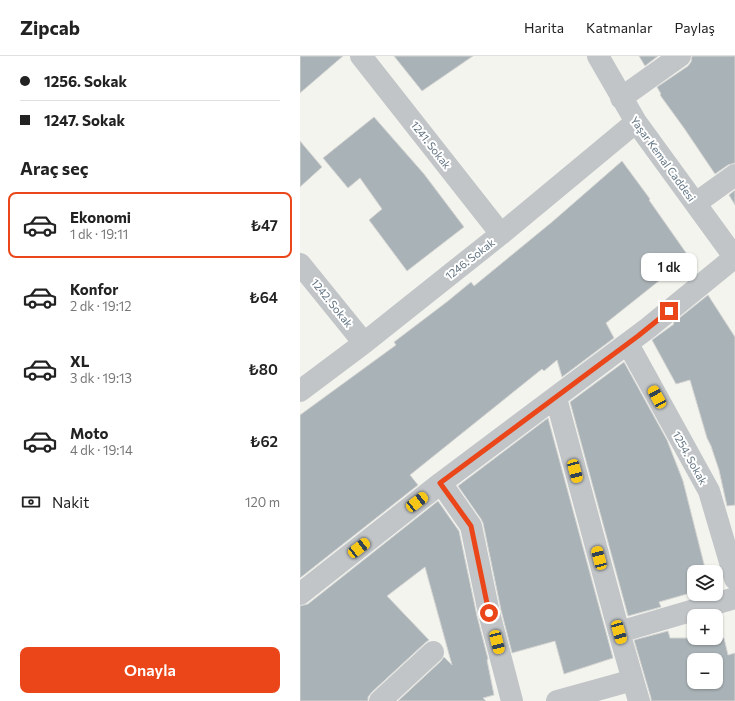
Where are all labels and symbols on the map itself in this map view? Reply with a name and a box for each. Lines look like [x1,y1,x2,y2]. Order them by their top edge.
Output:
street label: Yaşar Kemal Caddesi [628,114,699,204]
street label: 1241. Sokak [409,118,454,171]
street label: 1246. Sokak [442,235,497,282]
callout: 1 dk [641,253,697,281]
street label: 1242. Sokak [309,276,356,330]
route end [660,302,678,320]
car [646,384,668,410]
street label: 1254. Sokak [670,429,710,487]
car [566,458,584,484]
car [404,490,430,514]
car [346,536,372,560]
car [590,545,608,571]
route start [480,604,498,622]
car [610,619,628,645]
car [488,629,506,655]

